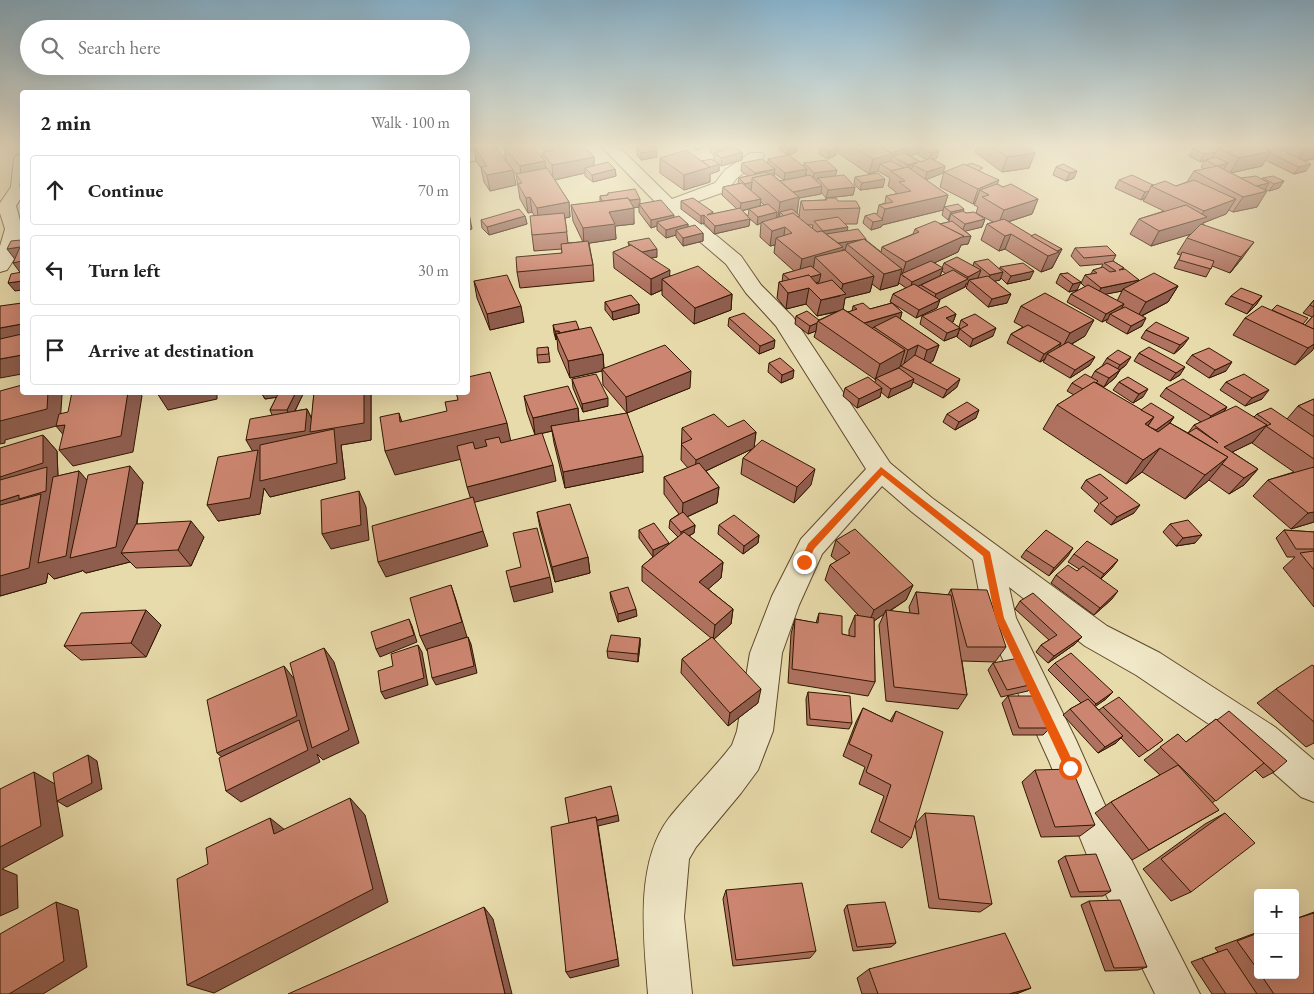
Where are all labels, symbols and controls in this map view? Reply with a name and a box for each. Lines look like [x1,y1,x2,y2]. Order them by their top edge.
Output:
search box [20,20,470,75]
icon: search [38,34,66,62]
text: Search here [78,35,160,60]
text: 2 min [40,109,91,136]
text: Walk · 100 m [371,112,450,133]
icon: ahead [41,176,69,204]
text: Continue [88,178,163,203]
text: 70 m [418,180,449,201]
icon: left [41,256,69,284]
text: Turn left [88,258,160,283]
text: 30 m [418,260,449,281]
icon: arrive [41,336,69,364]
text: Arrive at destination [88,338,254,363]
route end [793,551,816,574]
route start [1059,757,1082,780]
map controls [1254,889,1299,979]
button: + [1254,889,1299,934]
button: − [1254,934,1299,979]

